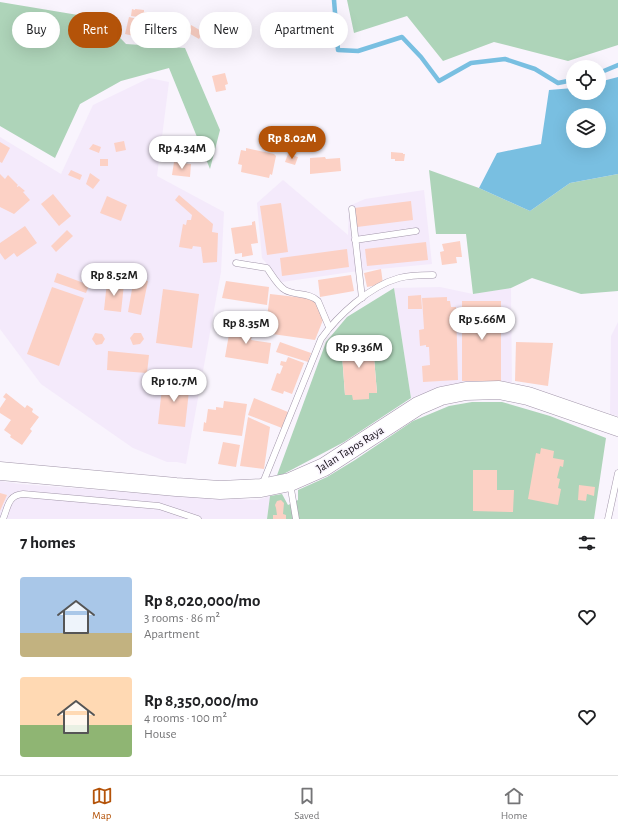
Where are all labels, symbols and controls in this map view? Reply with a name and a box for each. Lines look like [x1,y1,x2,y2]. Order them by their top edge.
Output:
chip: Buy [12,12,60,48]
chip: Rent [68,12,122,48]
chip: Filters [130,12,191,48]
chip: New [199,12,252,48]
chip: Apartment [260,12,348,48]
map controls [566,60,606,148]
button: locate [566,60,606,100]
button: layers [566,108,606,148]
pin: Rp 8.02M [251,126,333,160]
text: Rp 8.02M [268,132,316,145]
pin: Rp 4.34M [141,136,223,170]
text: Rp 4.34M [158,142,206,155]
pin: Rp 8.52M [73,263,155,297]
text: Rp 8.52M [90,269,138,282]
pin: Rp 5.66M [441,307,523,341]
pin: Rp 8.35M [205,311,287,345]
text: Rp 5.66M [458,313,506,326]
text: Rp 8.35M [222,317,270,330]
pin: Rp 9.36M [318,335,400,369]
text: Rp 9.36M [335,341,383,354]
pin: Rp 10.7M [133,369,215,403]
text: Rp 10.7M [151,375,197,388]
street label: Jalan Tapos Raya [314,423,387,475]
icon: filters [576,532,598,554]
text: 7 homes [20,534,76,551]
text: Rp 8,020,000/mo [144,592,260,609]
icon: home [52,593,100,641]
icon: heart [576,606,598,628]
text: 3 rooms · 86 m² [144,612,220,625]
text: Apartment [144,628,199,641]
text: Rp 8,350,000/mo [144,692,258,709]
icon: home [52,693,100,741]
icon: heart [576,706,598,728]
text: 4 rooms · 100 m² [144,712,227,725]
text: House [144,728,176,741]
tab: Map [91,785,113,822]
tab: Saved [294,785,319,822]
tab: Home [501,785,527,822]

